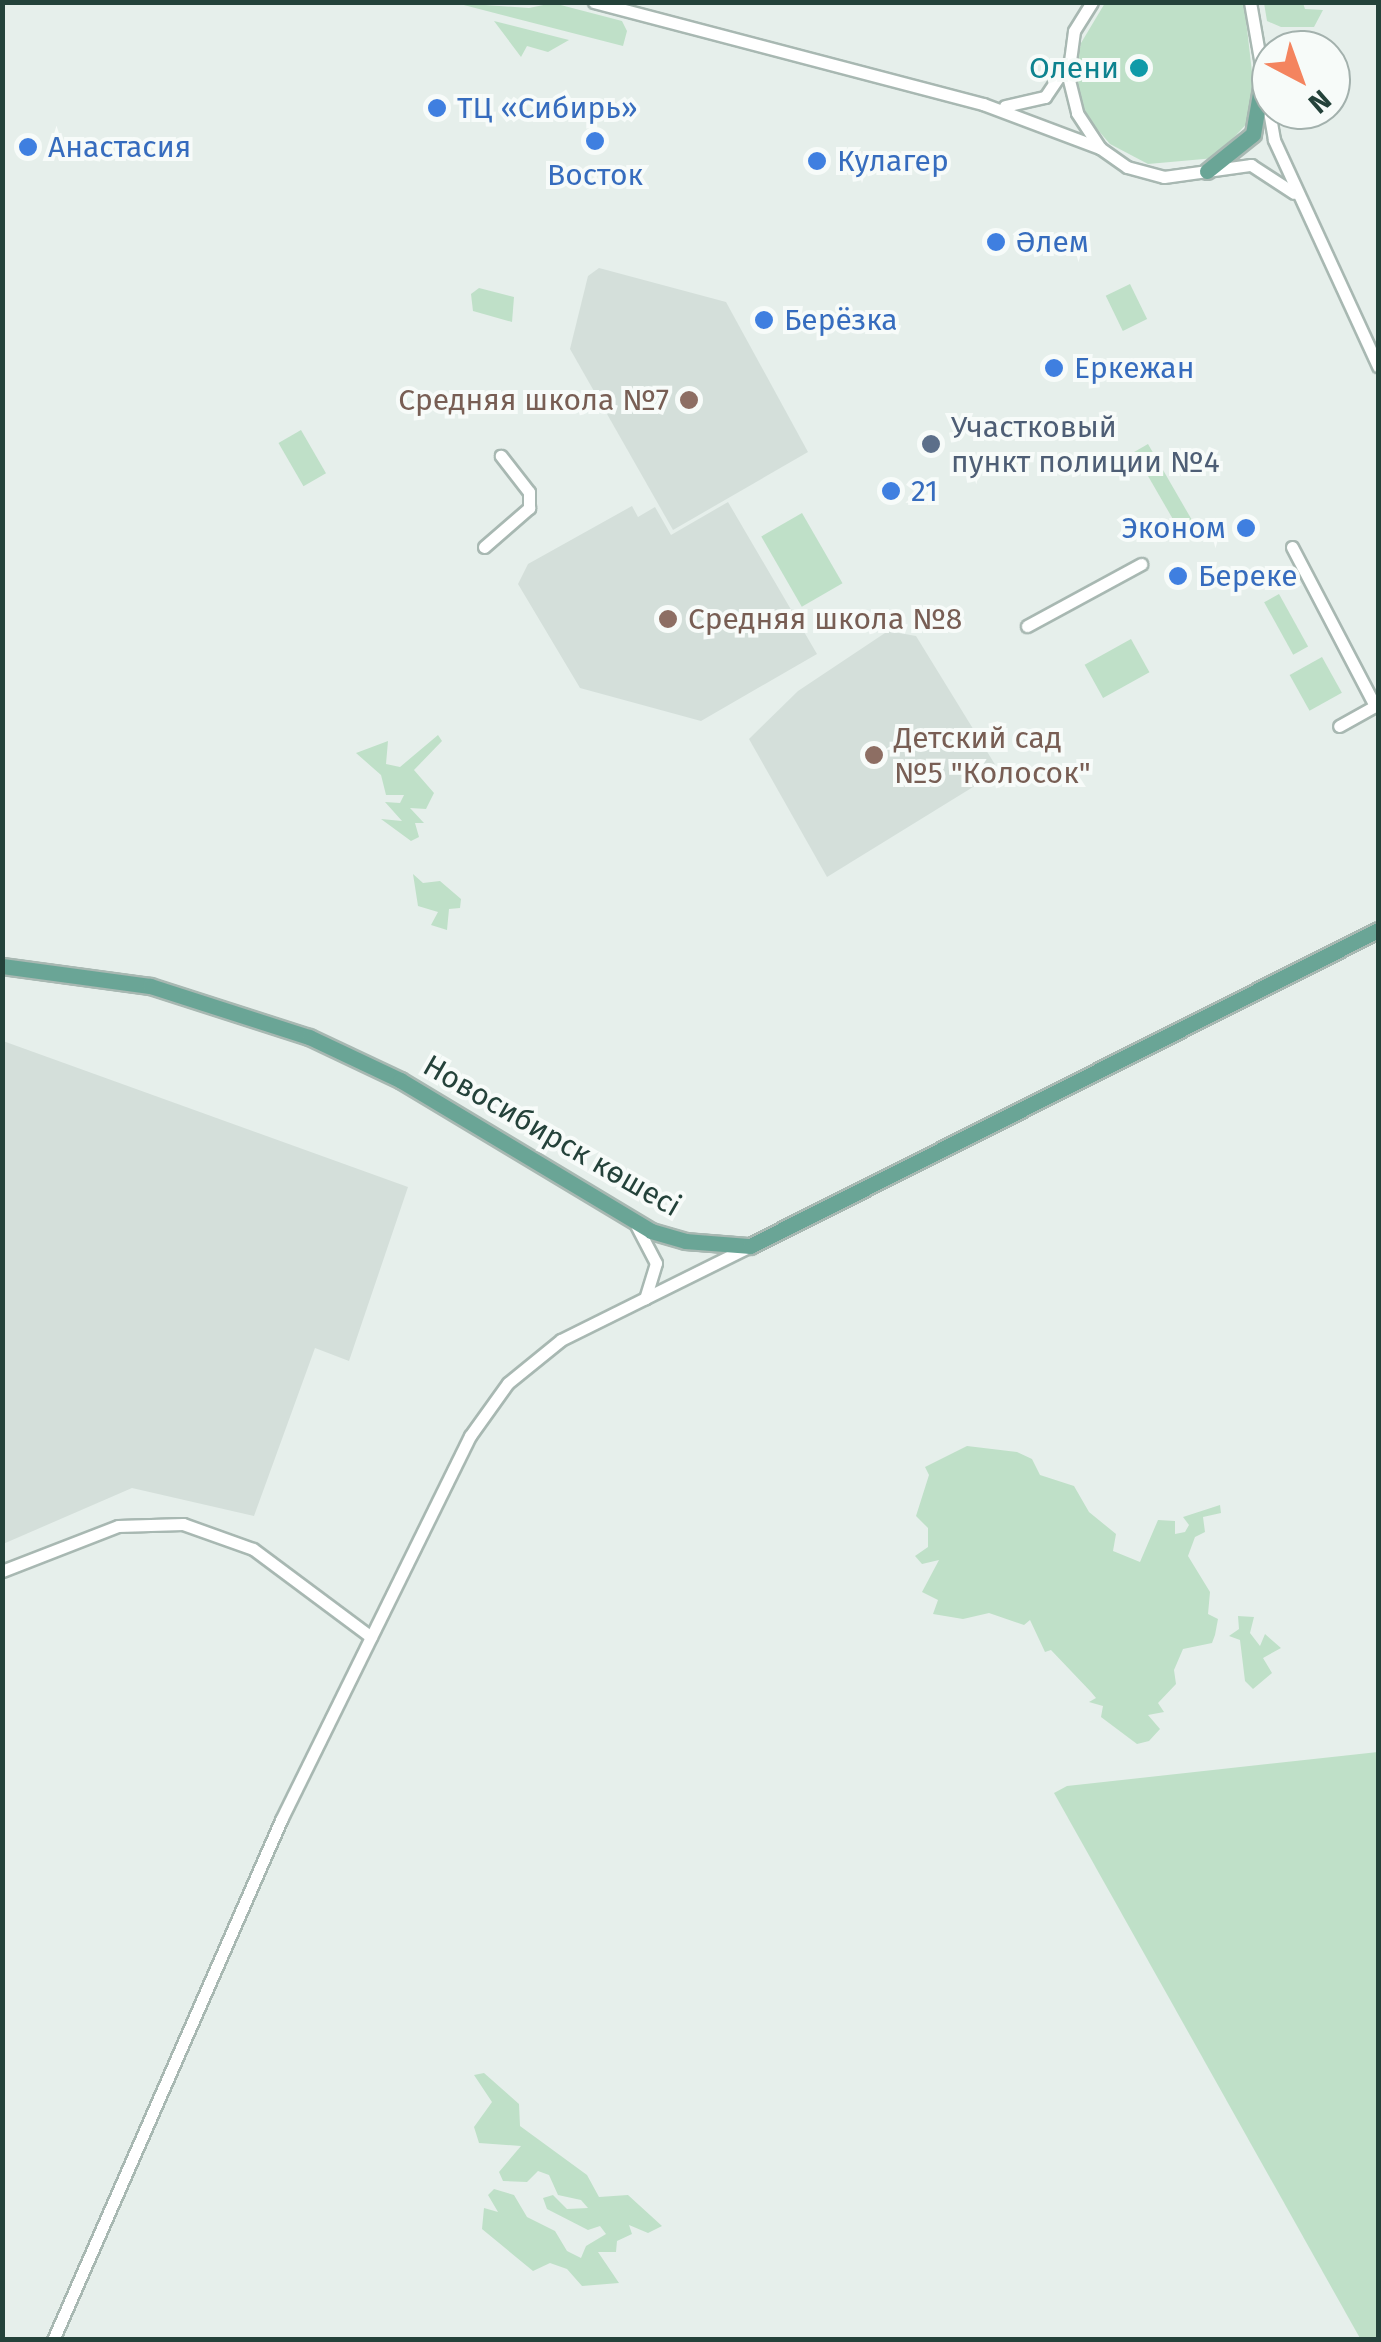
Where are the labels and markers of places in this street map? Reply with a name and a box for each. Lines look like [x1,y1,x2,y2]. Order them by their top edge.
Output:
place label: Олени [1029,50,1119,86]
marker: Олени [1128,57,1150,79]
place label: ТЦ «Сибирь» [457,90,638,126]
marker: ТЦ «Сибирь» [426,97,448,119]
place label: Анастасия [48,129,191,165]
marker: Восток [584,130,606,152]
marker: Анастасия [17,136,39,158]
place label: Кулагер [837,143,949,179]
marker: Кулагер [806,150,828,172]
place label: Восток [547,157,643,193]
place label: Әлем [1016,224,1089,260]
marker: Әлем [985,231,1007,253]
place label: Берёзка [784,302,898,338]
marker: Берёзка [753,309,775,331]
place label: Еркежан [1074,350,1194,386]
marker: Еркежан [1043,357,1065,379]
place label: Средняя школа №7 [398,382,669,418]
marker: Средняя школа №7 [678,389,700,411]
place label: Участковый пункт полиции №4 [951,409,1220,480]
marker: Участковый пункт полиции №4 [920,433,942,455]
place label: 21 [911,473,938,509]
marker: 21 [880,480,902,502]
place label: Эконом [1122,510,1226,546]
marker: Эконом [1235,517,1257,539]
place label: Береке [1198,558,1298,594]
marker: Береке [1167,565,1189,587]
place label: Средняя школа №8 [688,601,962,637]
marker: Средняя школа №8 [657,608,679,630]
place label: Детский сад №5 "Колосок" [894,720,1091,790]
marker: Детский сад №5 "Колосок" [863,744,885,766]

